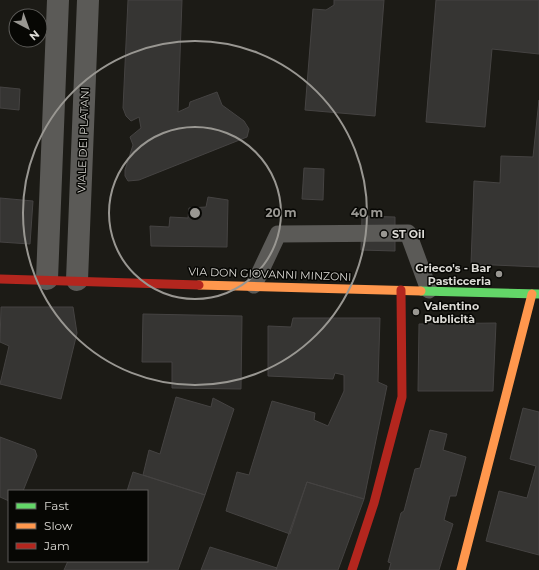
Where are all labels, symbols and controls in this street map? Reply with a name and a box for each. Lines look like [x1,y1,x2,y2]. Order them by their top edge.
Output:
north arrow [8,8,48,48]
text: N [27,27,43,44]
street label: VIALE DEI PLATANI [74,87,92,193]
text: 20 m [265,205,297,220]
text: 40 m [351,205,383,220]
centre of rings [188,206,202,220]
place label: ST Oil [392,227,425,241]
marker: ST Oil [379,229,389,239]
place label: Grieco's - Bar Pasticceria [415,261,491,288]
street label: VIA DON GIOVANNI MINZONI [188,264,352,284]
marker: Grieco's - Bar Pasticceria [494,269,504,279]
place label: Valentino Publicità [423,299,479,326]
marker: Valentino Publicità [411,307,421,317]
legend [8,490,148,562]
text: Fast [44,498,69,513]
text: Slow [44,518,73,533]
text: Jam [43,538,70,553]

